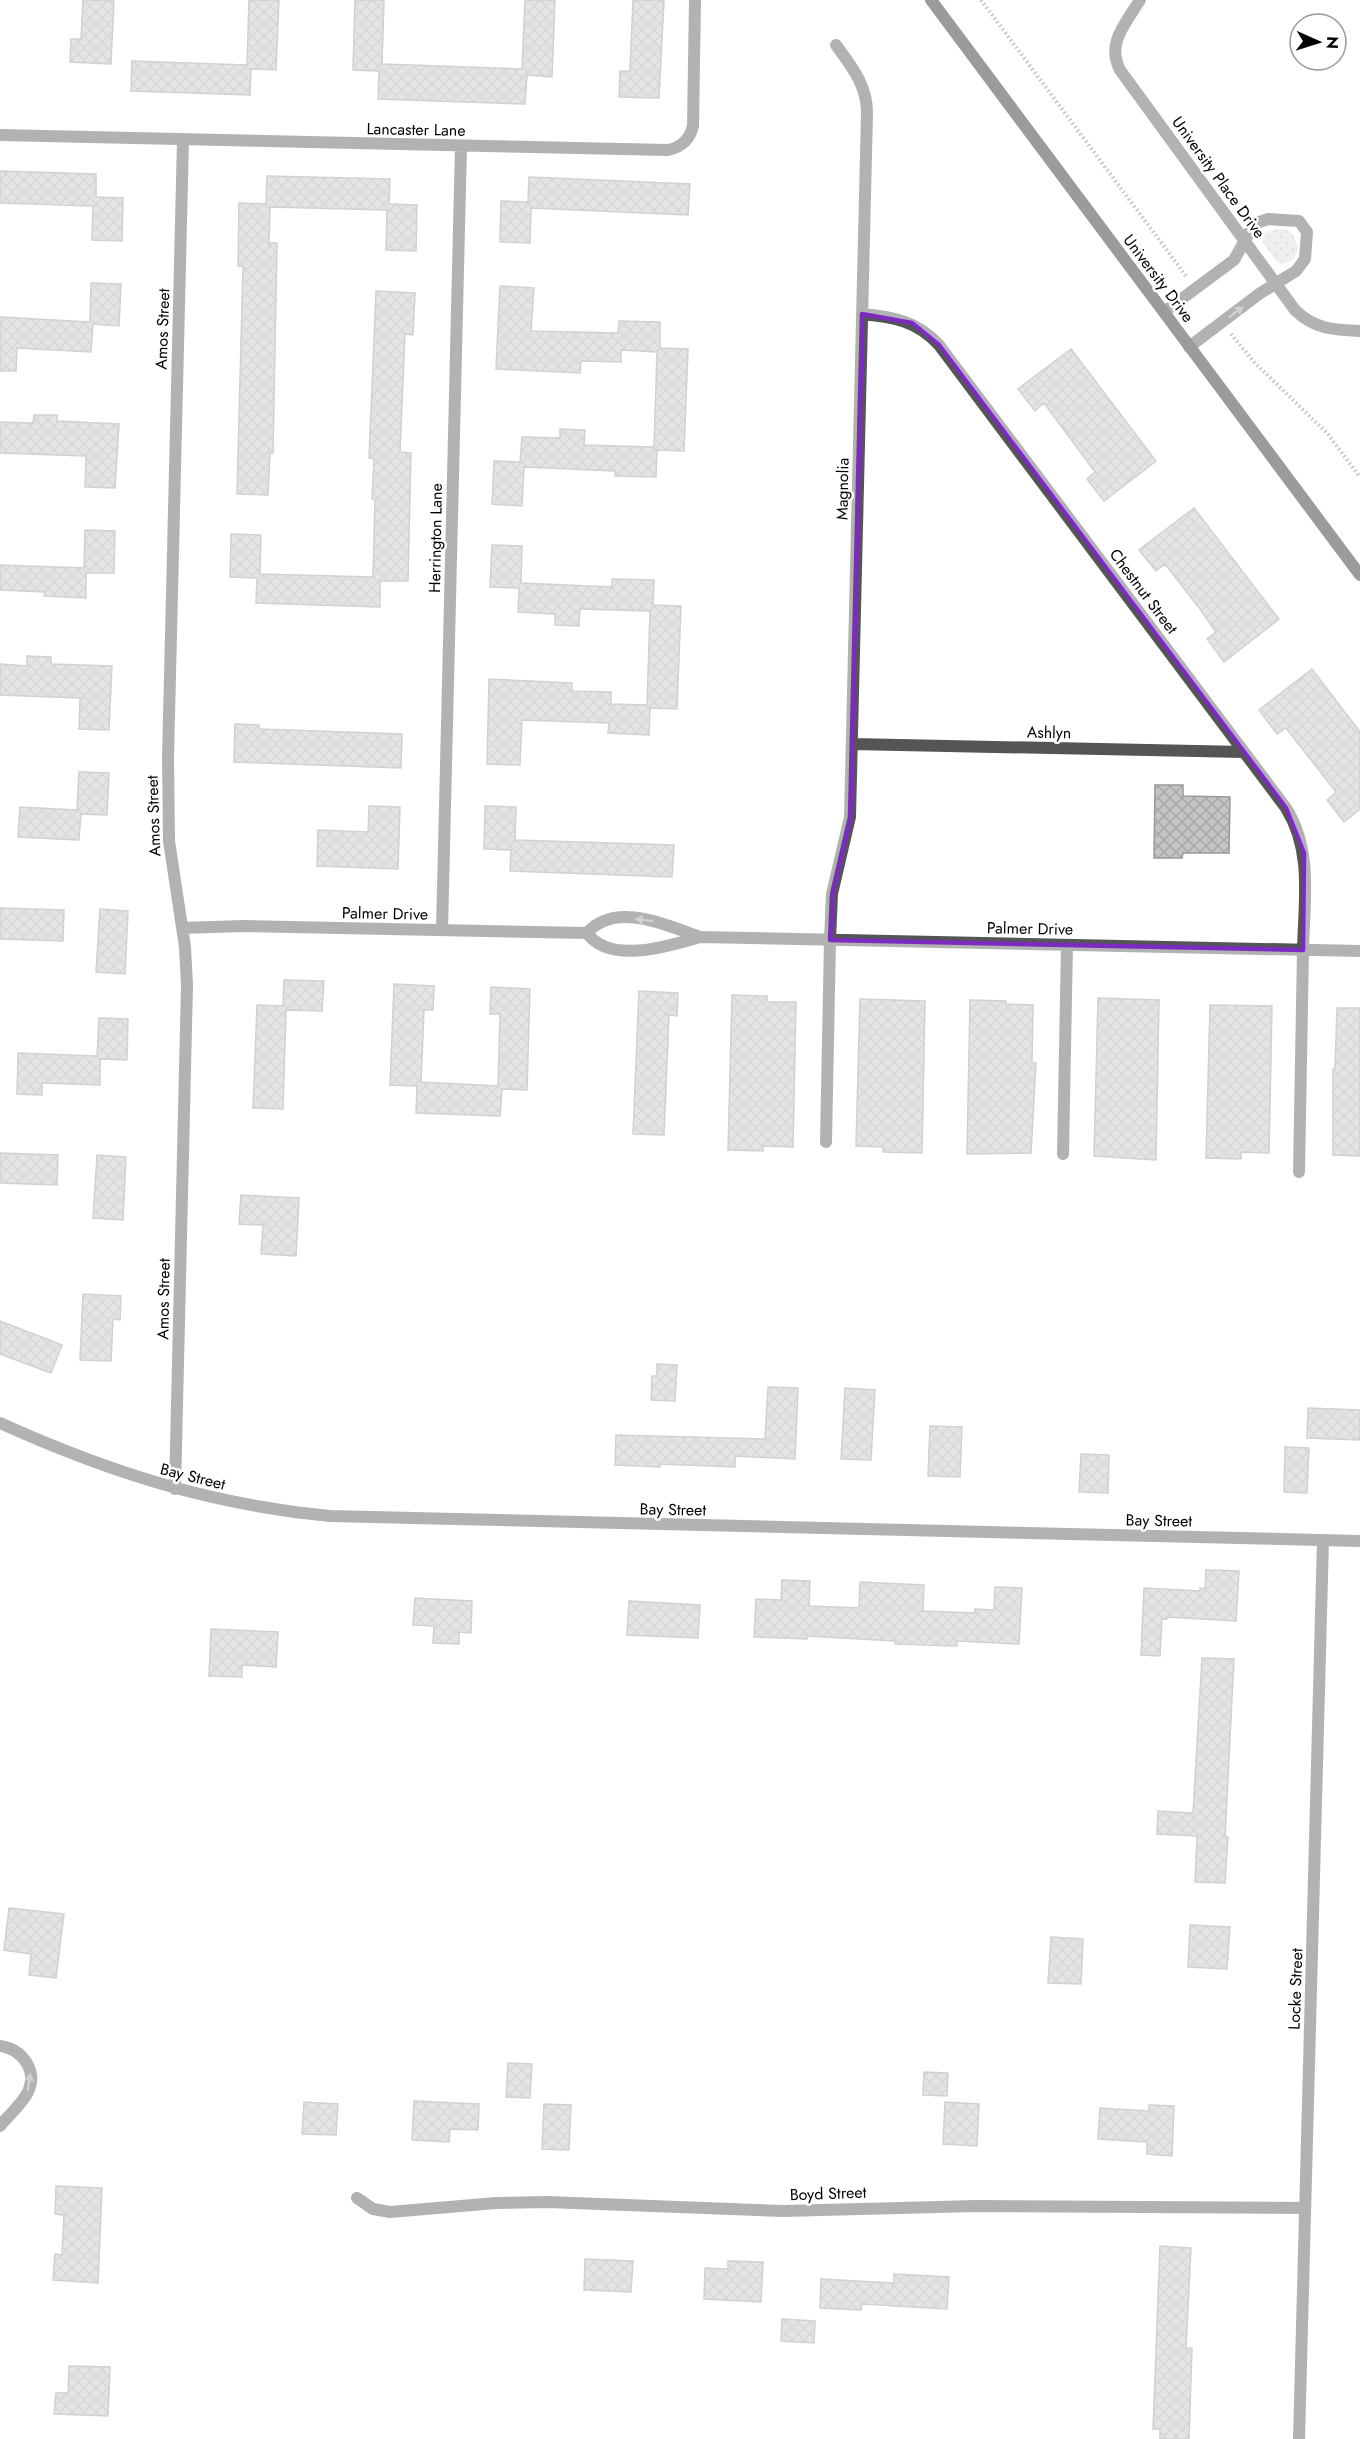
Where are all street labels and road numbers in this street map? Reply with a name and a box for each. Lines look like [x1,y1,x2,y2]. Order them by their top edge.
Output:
street label: University Place Drive [1166,112,1271,243]
street label: Lancaster Lane [366,117,466,142]
street label: University Drive [1118,229,1199,327]
street label: Amos Street [150,288,175,370]
street label: Magnolia [830,458,855,520]
street label: Herrington Lane [423,483,448,593]
street label: Chestnut Street [1104,544,1183,639]
street label: Ashlyn [1027,721,1071,744]
street label: Amos Street [141,775,166,857]
street label: Palmer Drive [342,901,428,926]
street label: Palmer Drive [987,916,1073,941]
street label: Amos Street [151,1258,176,1340]
street label: Bay Street [158,1457,228,1496]
street label: Bay Street [640,1497,707,1522]
street label: Bay Street [1126,1508,1193,1533]
street label: Locke Street [1283,1948,1308,2030]
street label: Boyd Street [789,2181,867,2206]

